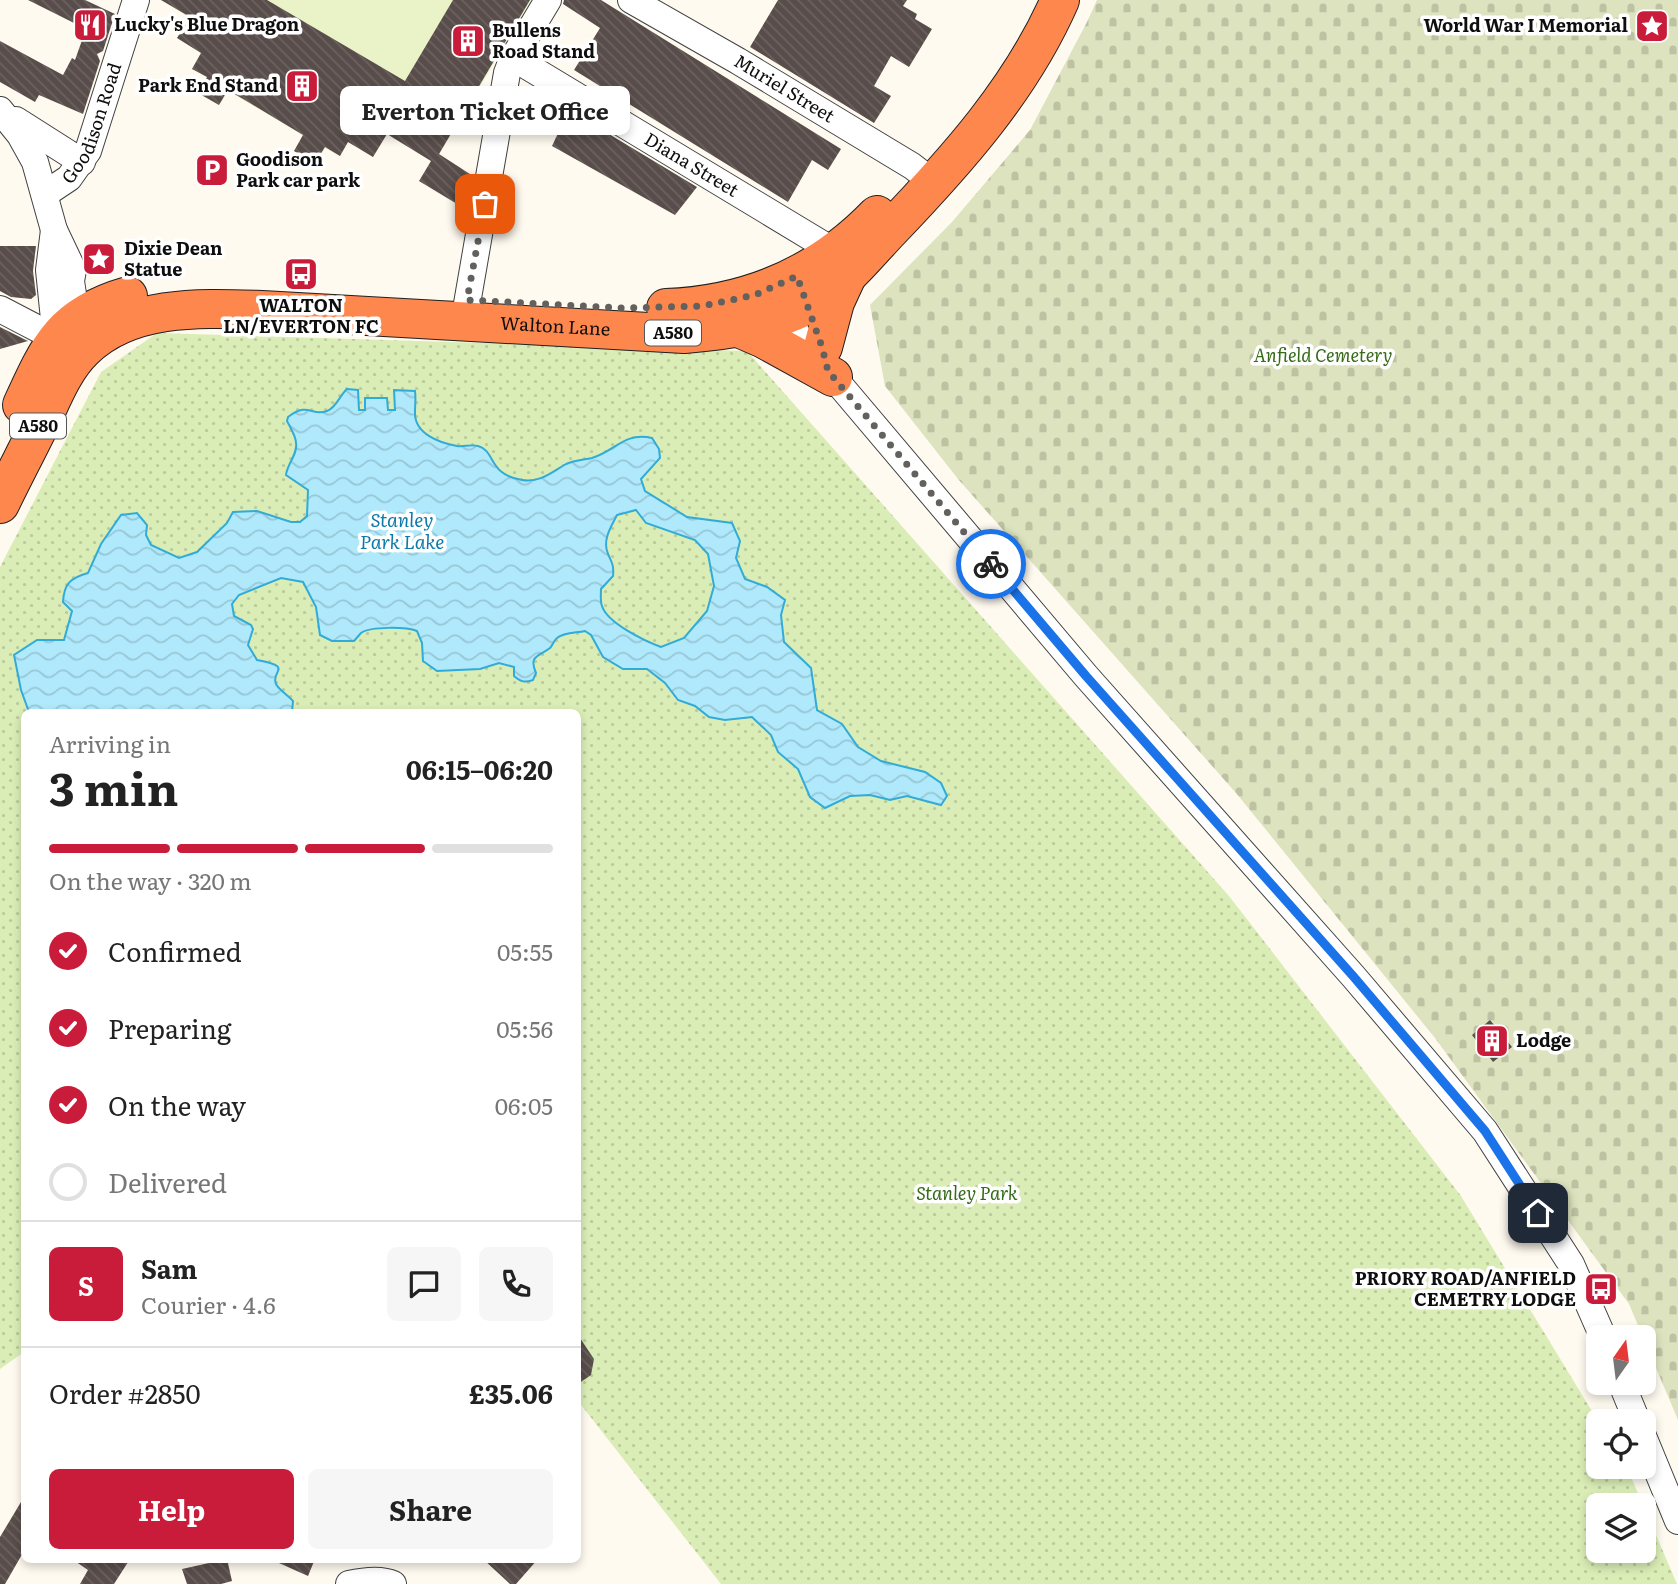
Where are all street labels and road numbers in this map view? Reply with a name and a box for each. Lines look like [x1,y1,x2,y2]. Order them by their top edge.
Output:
street label: Muriel Street [729,47,841,129]
street label: Goodison Road [54,59,127,189]
street label: Diana Street [640,125,745,203]
street label: Walton Lane [499,309,611,342]
road number: A580 [645,320,701,346]
road number: A580 [10,414,66,438]

